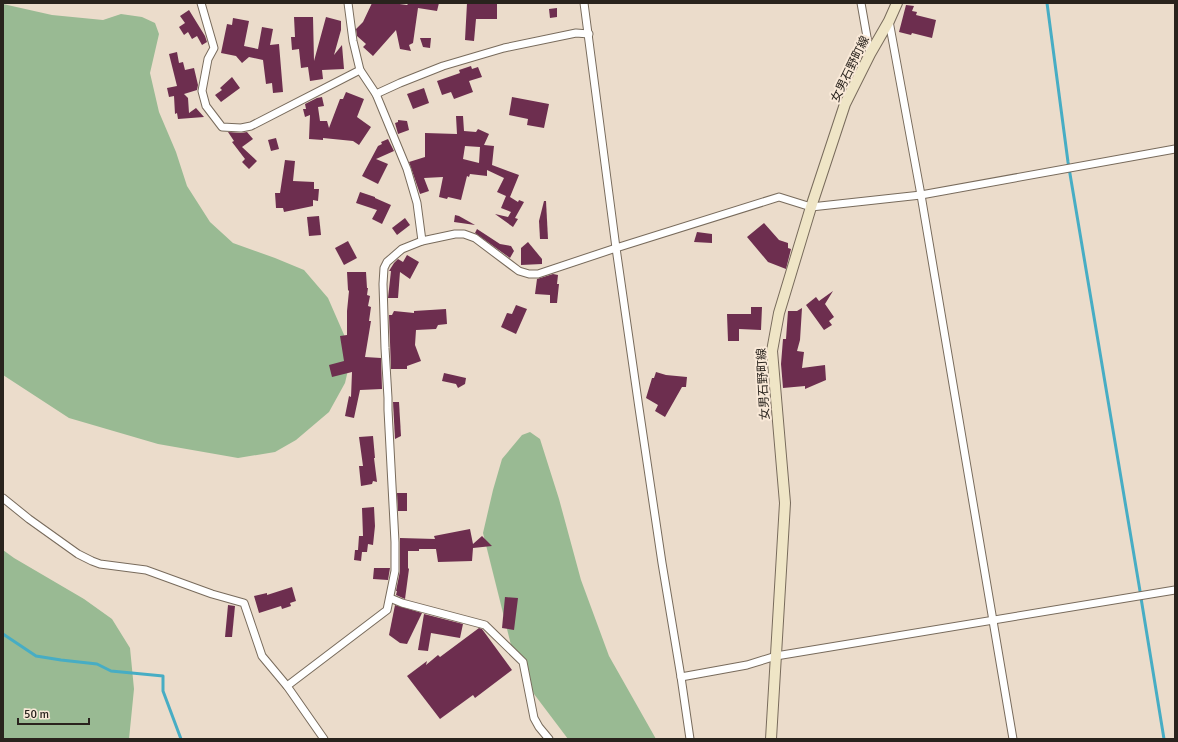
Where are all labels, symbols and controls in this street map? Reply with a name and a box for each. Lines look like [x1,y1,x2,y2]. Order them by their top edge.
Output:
street label: 女男石野町線 [828,34,873,105]
street label: 女男石野町線 [754,348,773,420]
scale bar [18,700,89,726]
text: 50 m [24,707,49,722]

